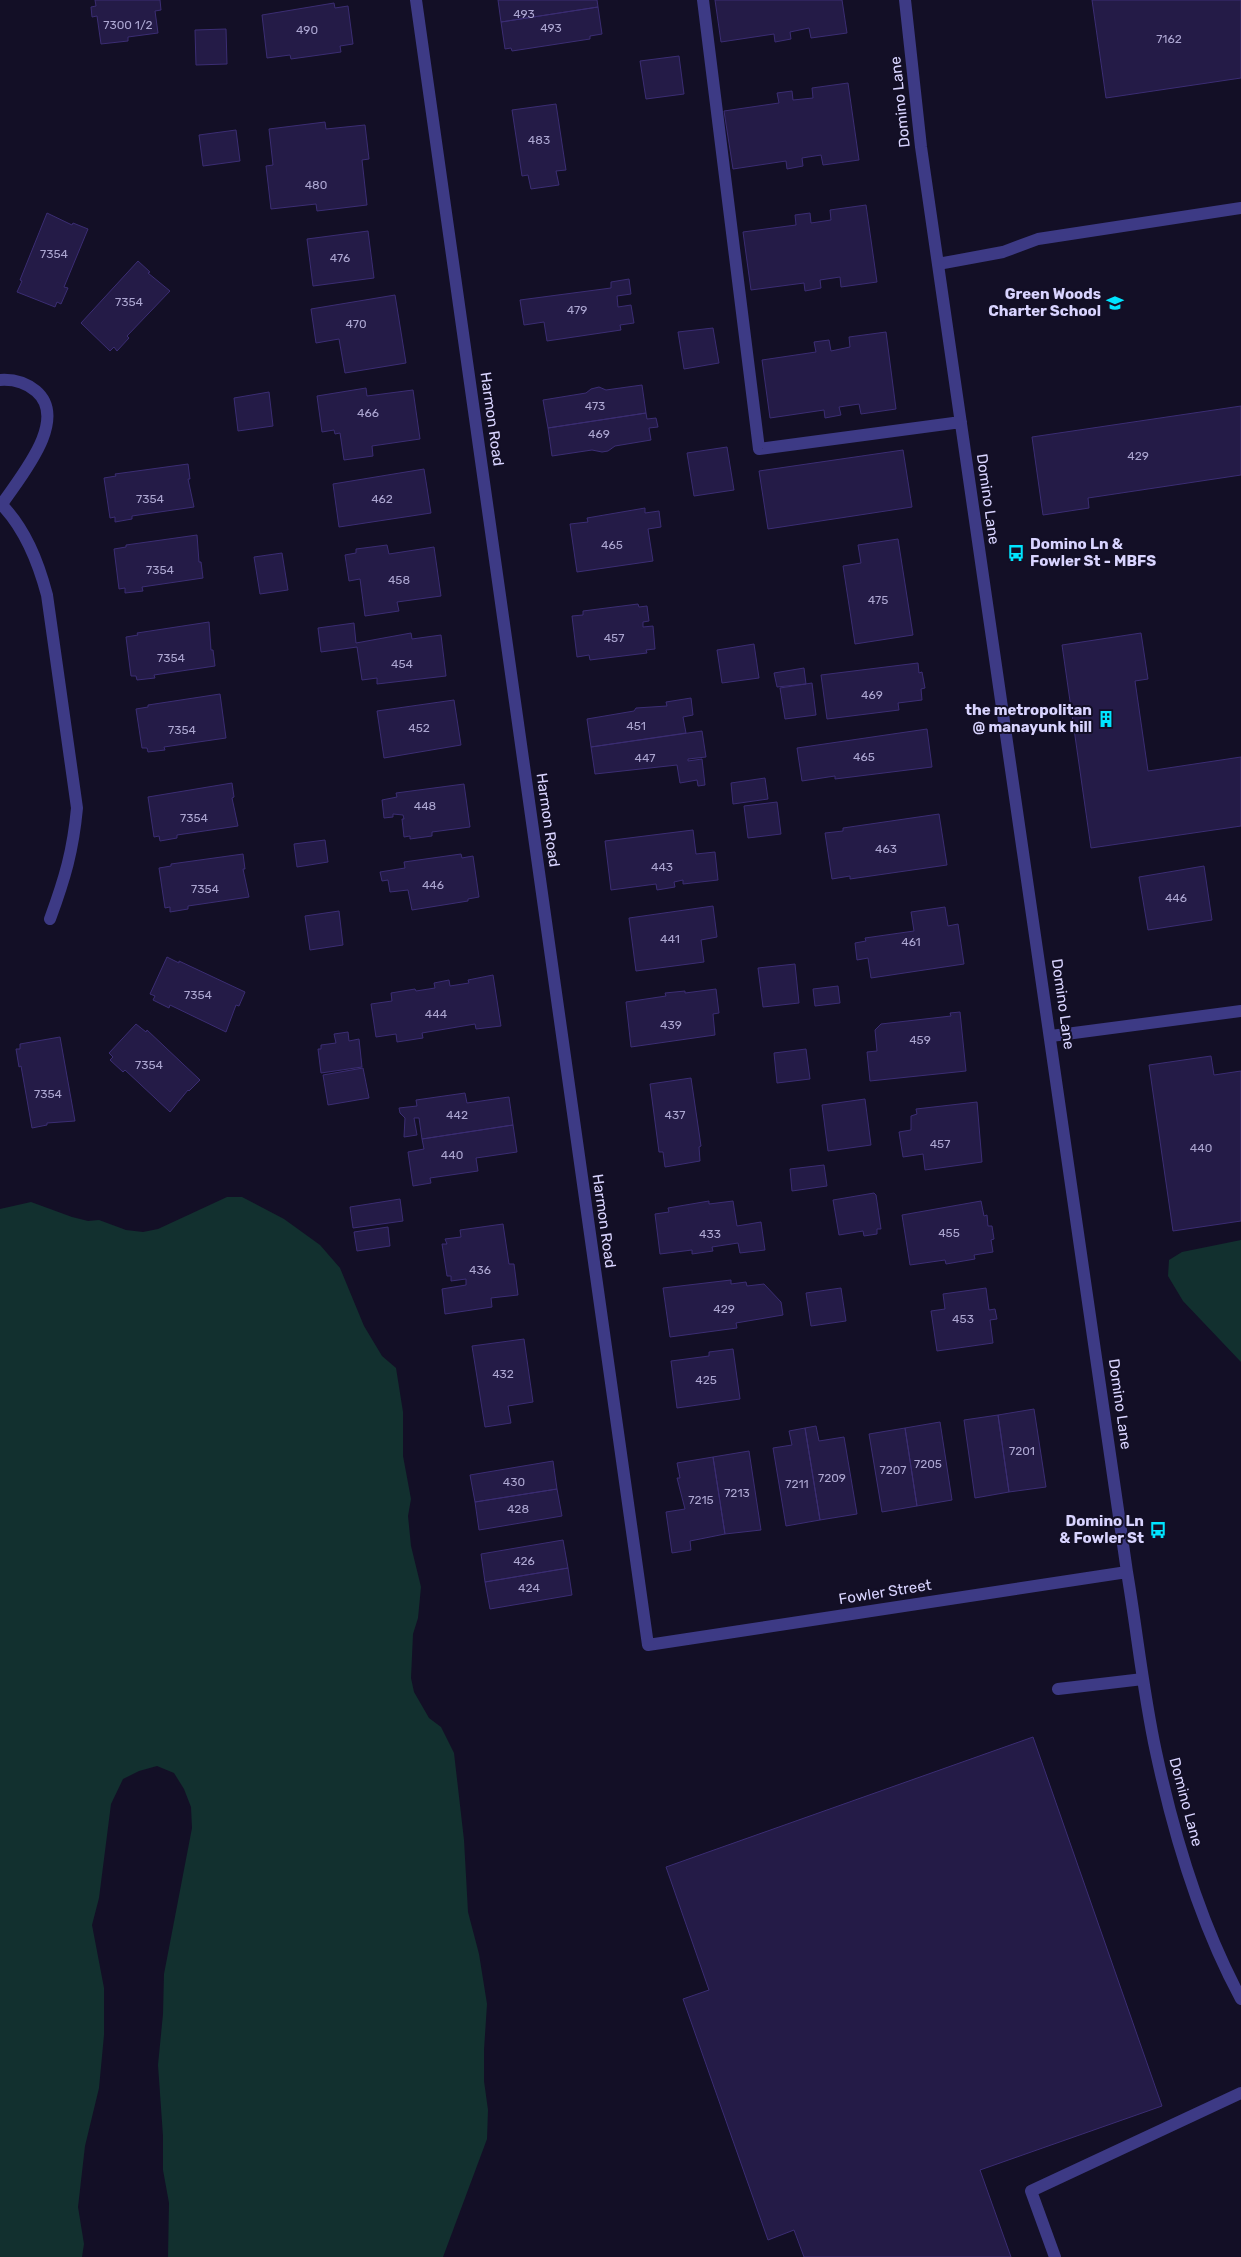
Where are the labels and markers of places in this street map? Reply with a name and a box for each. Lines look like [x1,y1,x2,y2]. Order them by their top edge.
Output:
place label: Green Woods Charter School [988,285,1101,320]
school or university icon: Green Woods Charter School [1105,293,1125,313]
place label: Domino Ln & Fowler St - MBFS [1030,535,1156,570]
bus stop icon: Domino Ln & Fowler St - MBFS [1006,543,1026,563]
place label: the metropolitan @ manayunk hill [965,701,1092,736]
building icon: the metropolitan @ manayunk hill [1096,709,1116,729]
place label: Domino Ln & Fowler St [1059,1512,1144,1547]
bus stop icon: Domino Ln & Fowler St [1148,1520,1168,1540]

